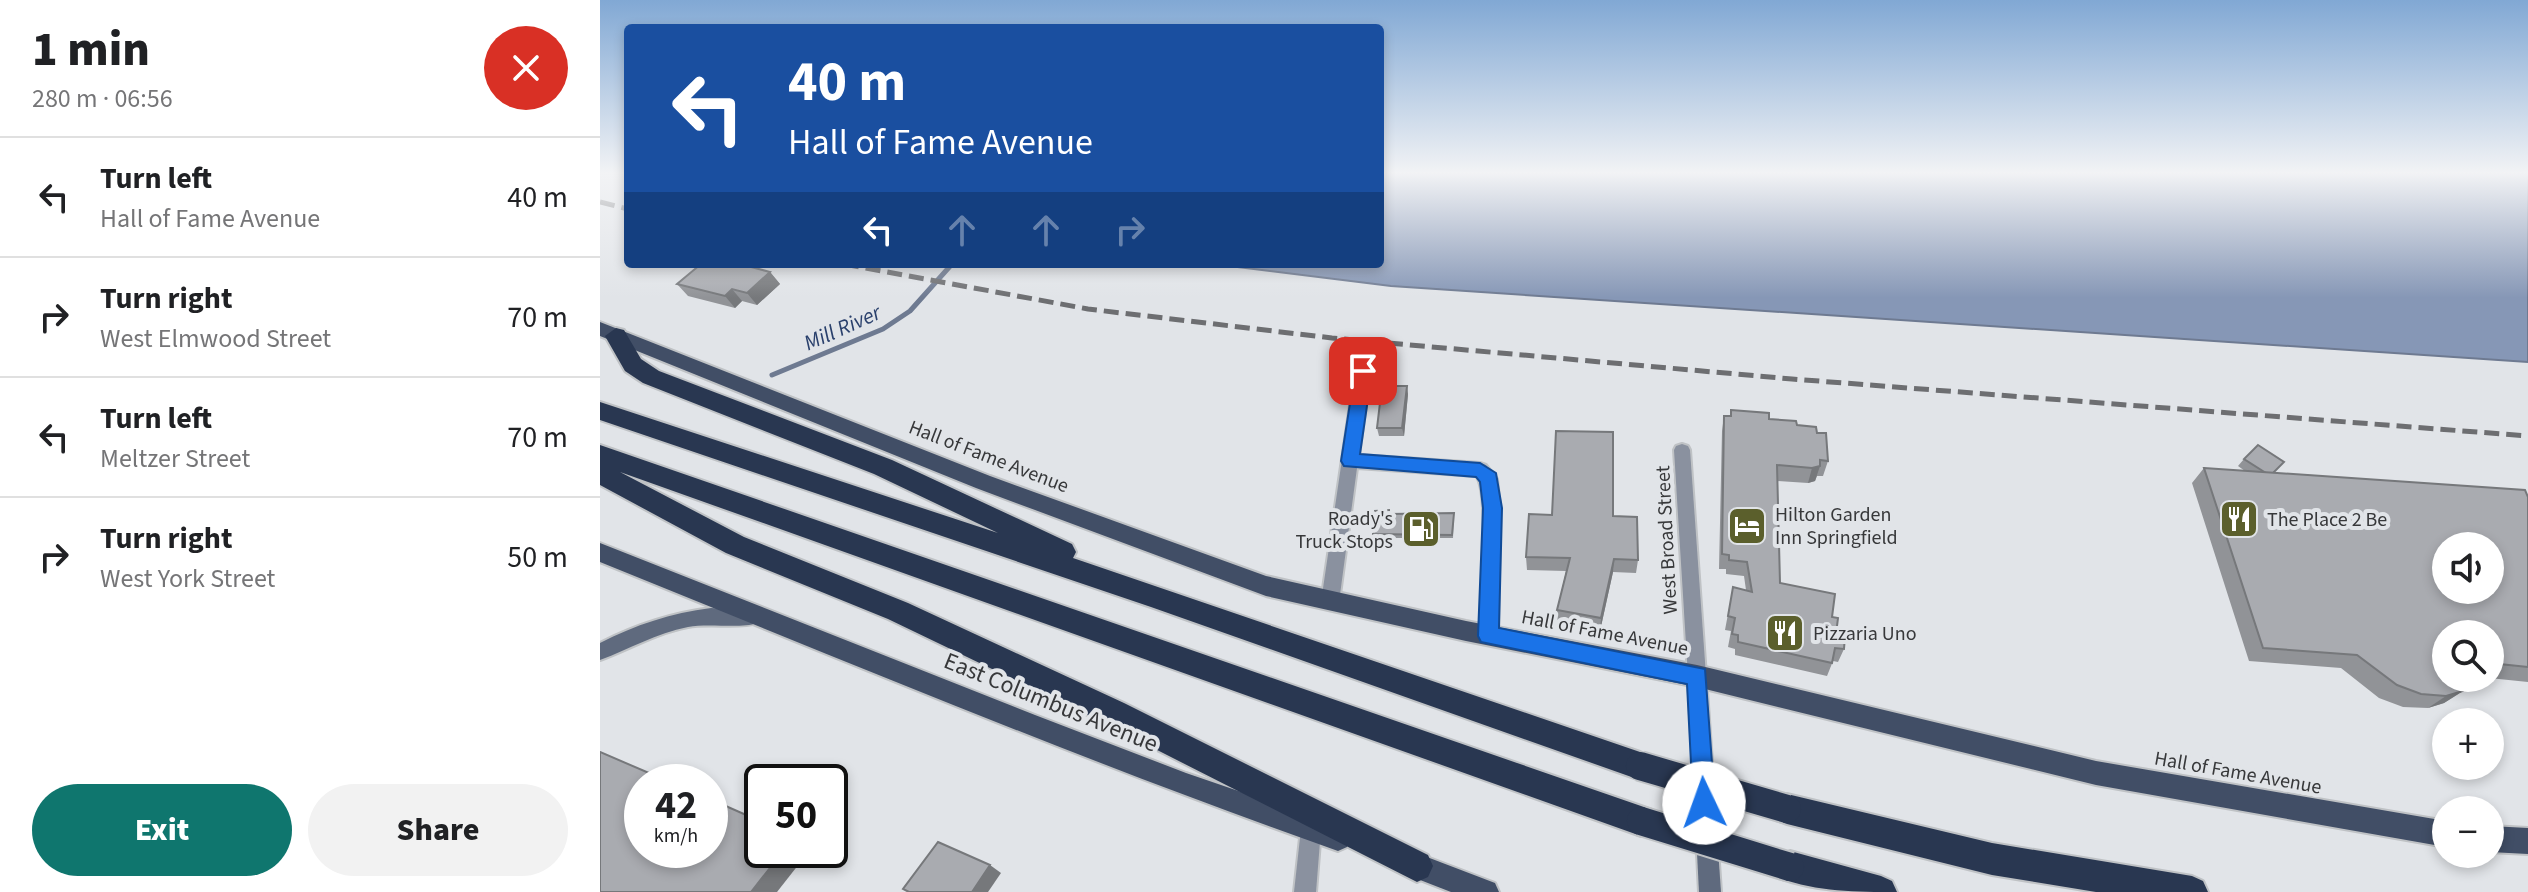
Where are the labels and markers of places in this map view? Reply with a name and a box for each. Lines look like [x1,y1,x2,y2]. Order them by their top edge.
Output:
pin [1329,337,1397,405]
restaurant icon: The Place 2 Be [2218,498,2260,540]
place label: Hilton Garden Inn Springfield [1775,501,1898,552]
place label: Roady's Truck Stops [1295,505,1393,556]
hotel icon: Hilton Garden Inn Springfield [1726,505,1768,547]
place label: The Place 2 Be [2267,506,2387,534]
fuel station icon: Roady's Truck Stops [1400,508,1442,550]
restaurant icon: Pizzaria Uno [1764,612,1806,654]
place label: Pizzaria Uno [1813,620,1917,648]

